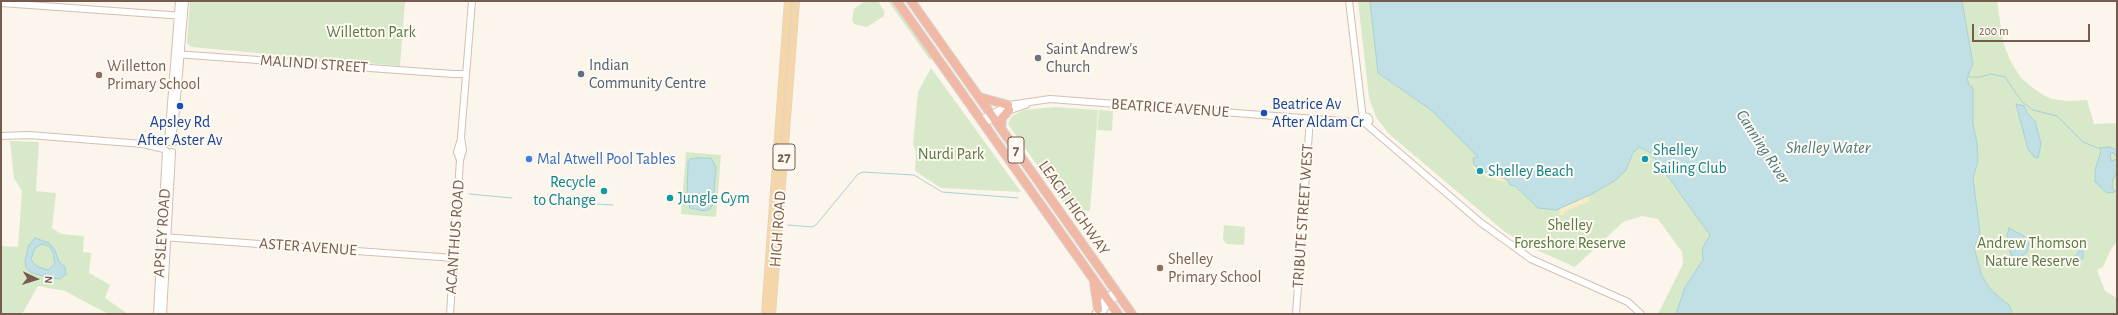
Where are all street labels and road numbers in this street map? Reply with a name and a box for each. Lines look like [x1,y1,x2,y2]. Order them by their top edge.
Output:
street label: MALINDI STREET [259,51,369,77]
street label: BEATRICE AVENUE [1110,94,1230,122]
road number: 7 [1008,137,1024,163]
street label: TRIBUTE STREET WEST [1288,143,1318,289]
road number: 27 [773,144,795,170]
street label: LEACH HIGHWAY [1034,157,1114,259]
street label: ACANTHUS ROAD [441,179,469,295]
street label: APSLEY ROAD [149,188,175,278]
street label: HIGH ROAD [766,190,790,268]
street label: ASTER AVENUE [258,234,358,260]

